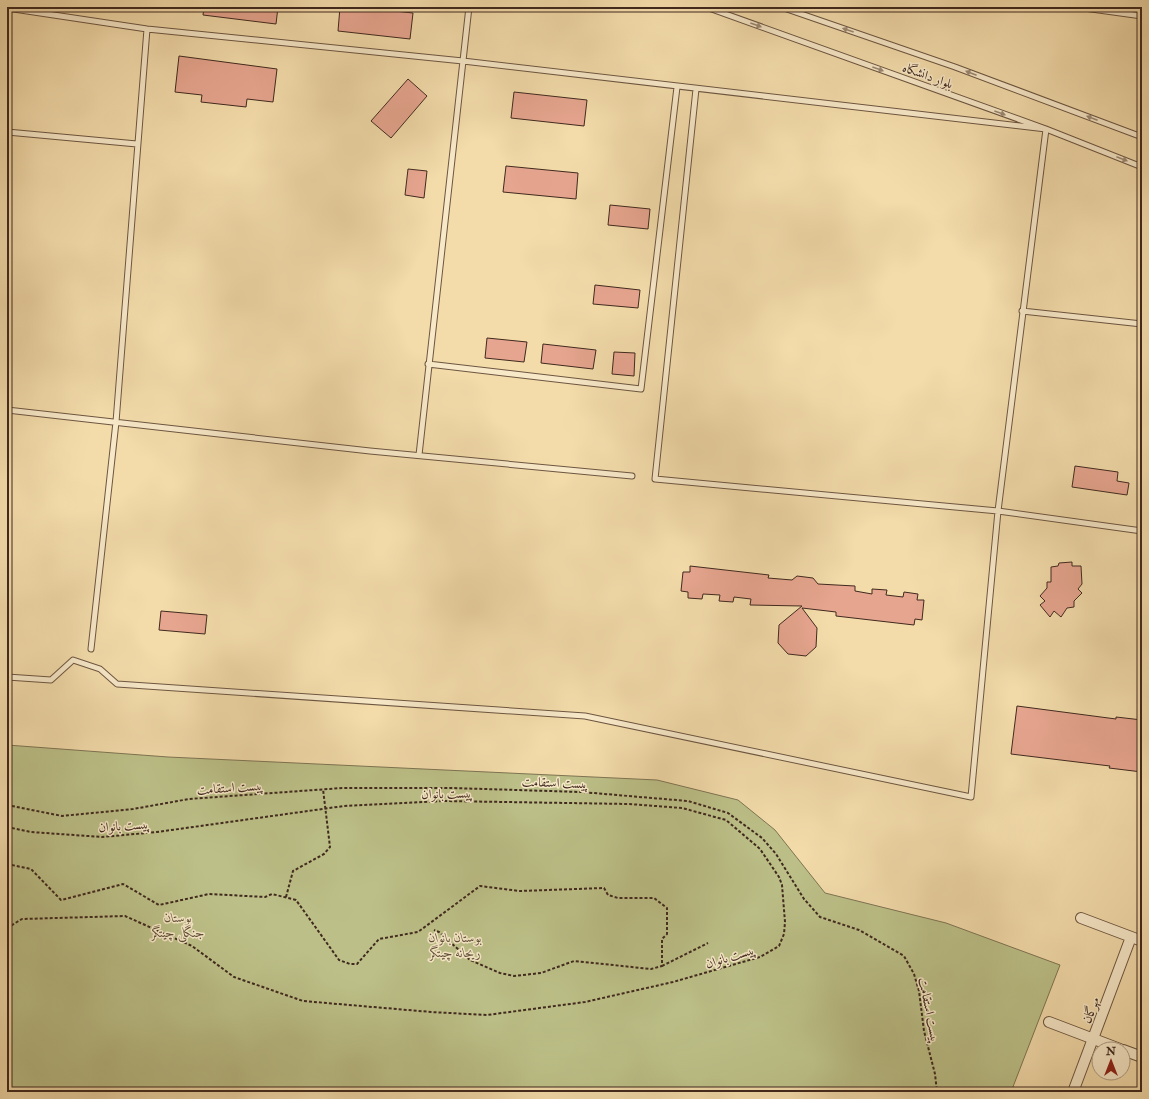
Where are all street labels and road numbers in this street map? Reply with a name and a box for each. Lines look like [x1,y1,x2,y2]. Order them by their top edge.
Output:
street label: بلوار دانشگاه [900,58,955,92]
street label: پیست استقامت [521,774,589,793]
street label: پیست استقامت [196,778,264,799]
street label: پیست بانوان [421,786,473,803]
street label: پیست بانوان [98,816,150,837]
street label: پیست بانوان [703,942,758,973]
street label: پیست استقامت [914,976,943,1045]
street label: مهرگان [1079,995,1103,1026]

